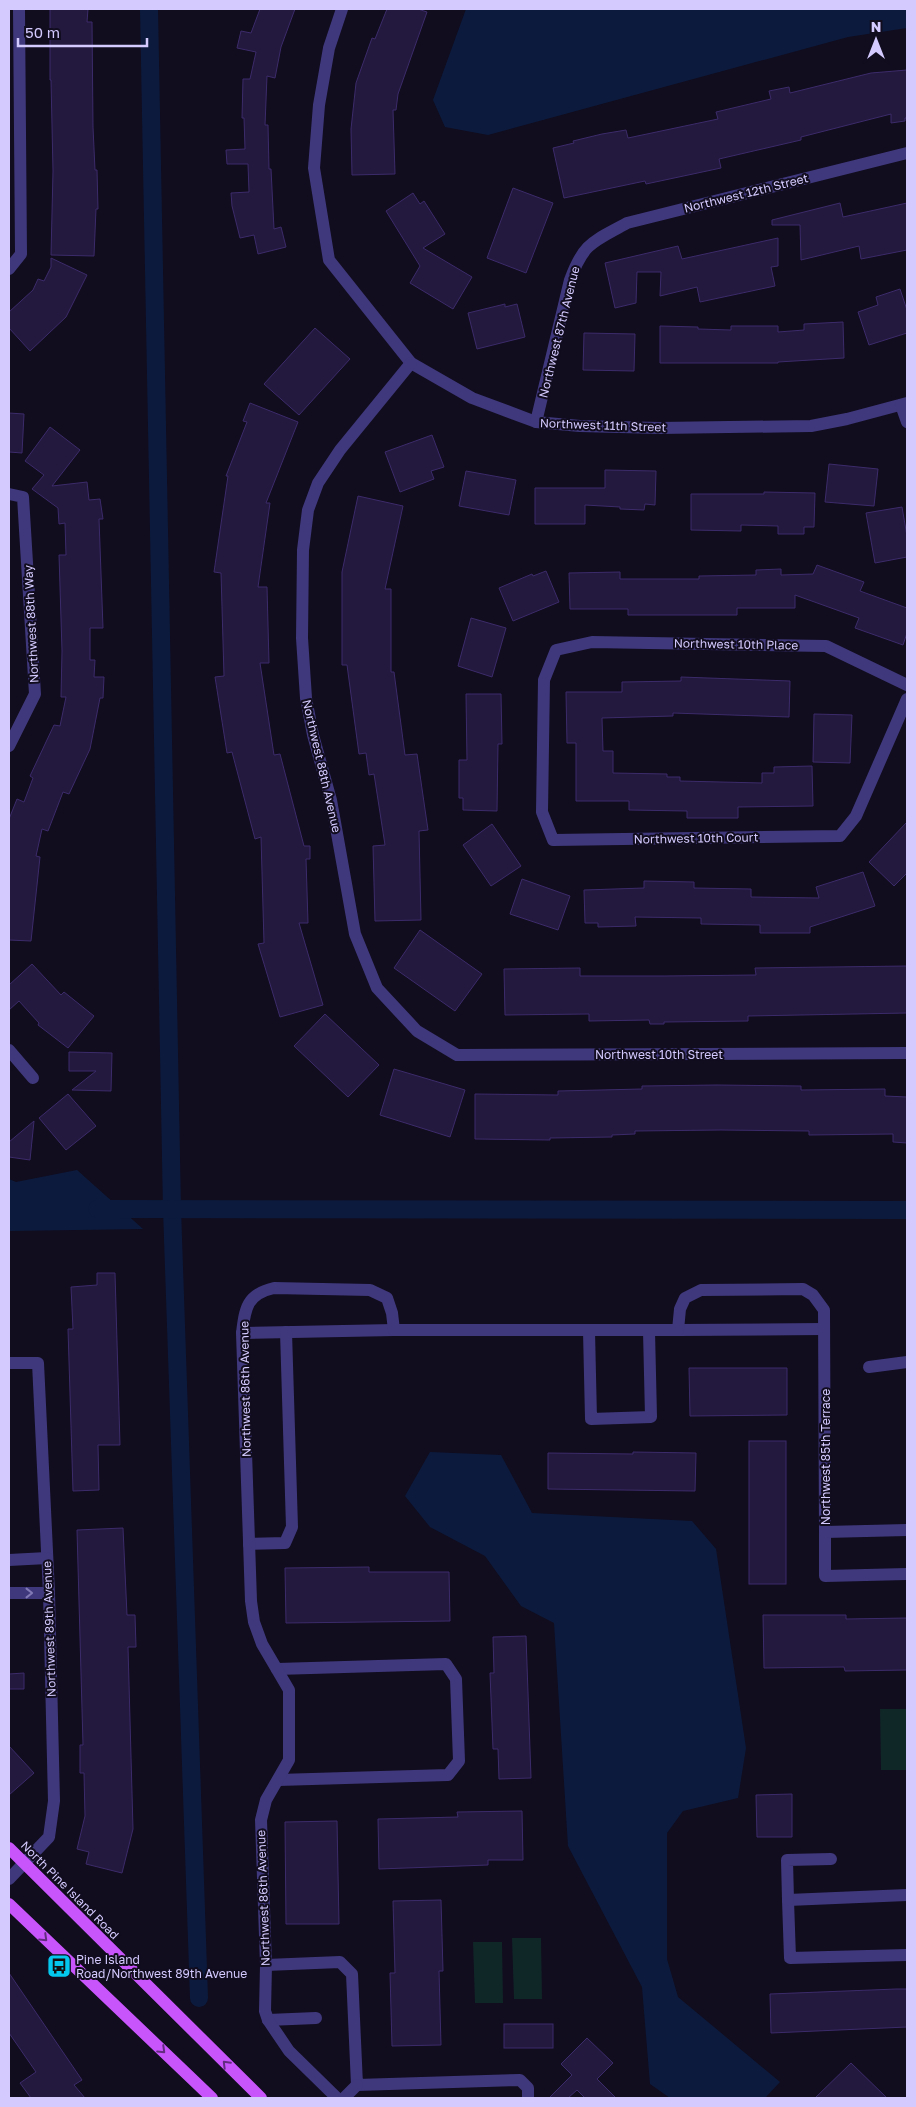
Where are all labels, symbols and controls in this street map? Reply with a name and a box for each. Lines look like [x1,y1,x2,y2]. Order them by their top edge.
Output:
scale bar [18,15,146,47]
north arrow [851,15,901,65]
text: N [871,18,881,35]
text: 50 m [25,23,60,41]
street label: Northwest 12th Street [682,170,810,216]
street label: Northwest 87th Avenue [535,265,583,399]
street label: Northwest 11th Street [540,415,667,435]
street label: Northwest 88th Way [20,564,42,683]
street label: Northwest 10th Place [674,635,798,653]
street label: Northwest 88th Avenue [299,698,345,834]
street label: Northwest 10th Court [633,829,759,847]
street label: Northwest 10th Street [595,1047,723,1062]
street label: Northwest 86th Avenue [236,1321,254,1457]
street label: Northwest 85th Terrace [818,1389,833,1525]
street label: Northwest 89th Avenue [39,1561,59,1697]
one-way arrow [25,1588,33,1598]
street label: Northwest 86th Avenue [253,1830,273,1966]
street label: North Pine Island Road [18,1838,122,1942]
one-way arrow [38,1932,47,1941]
place label: Pine Island Road/Northwest 89th Avenue [76,1952,247,1981]
bus stop icon: Pine Island Road/Northwest 89th Avenue [46,1953,72,1979]
one-way arrow [156,2044,165,2053]
one-way arrow [223,2061,232,2070]

